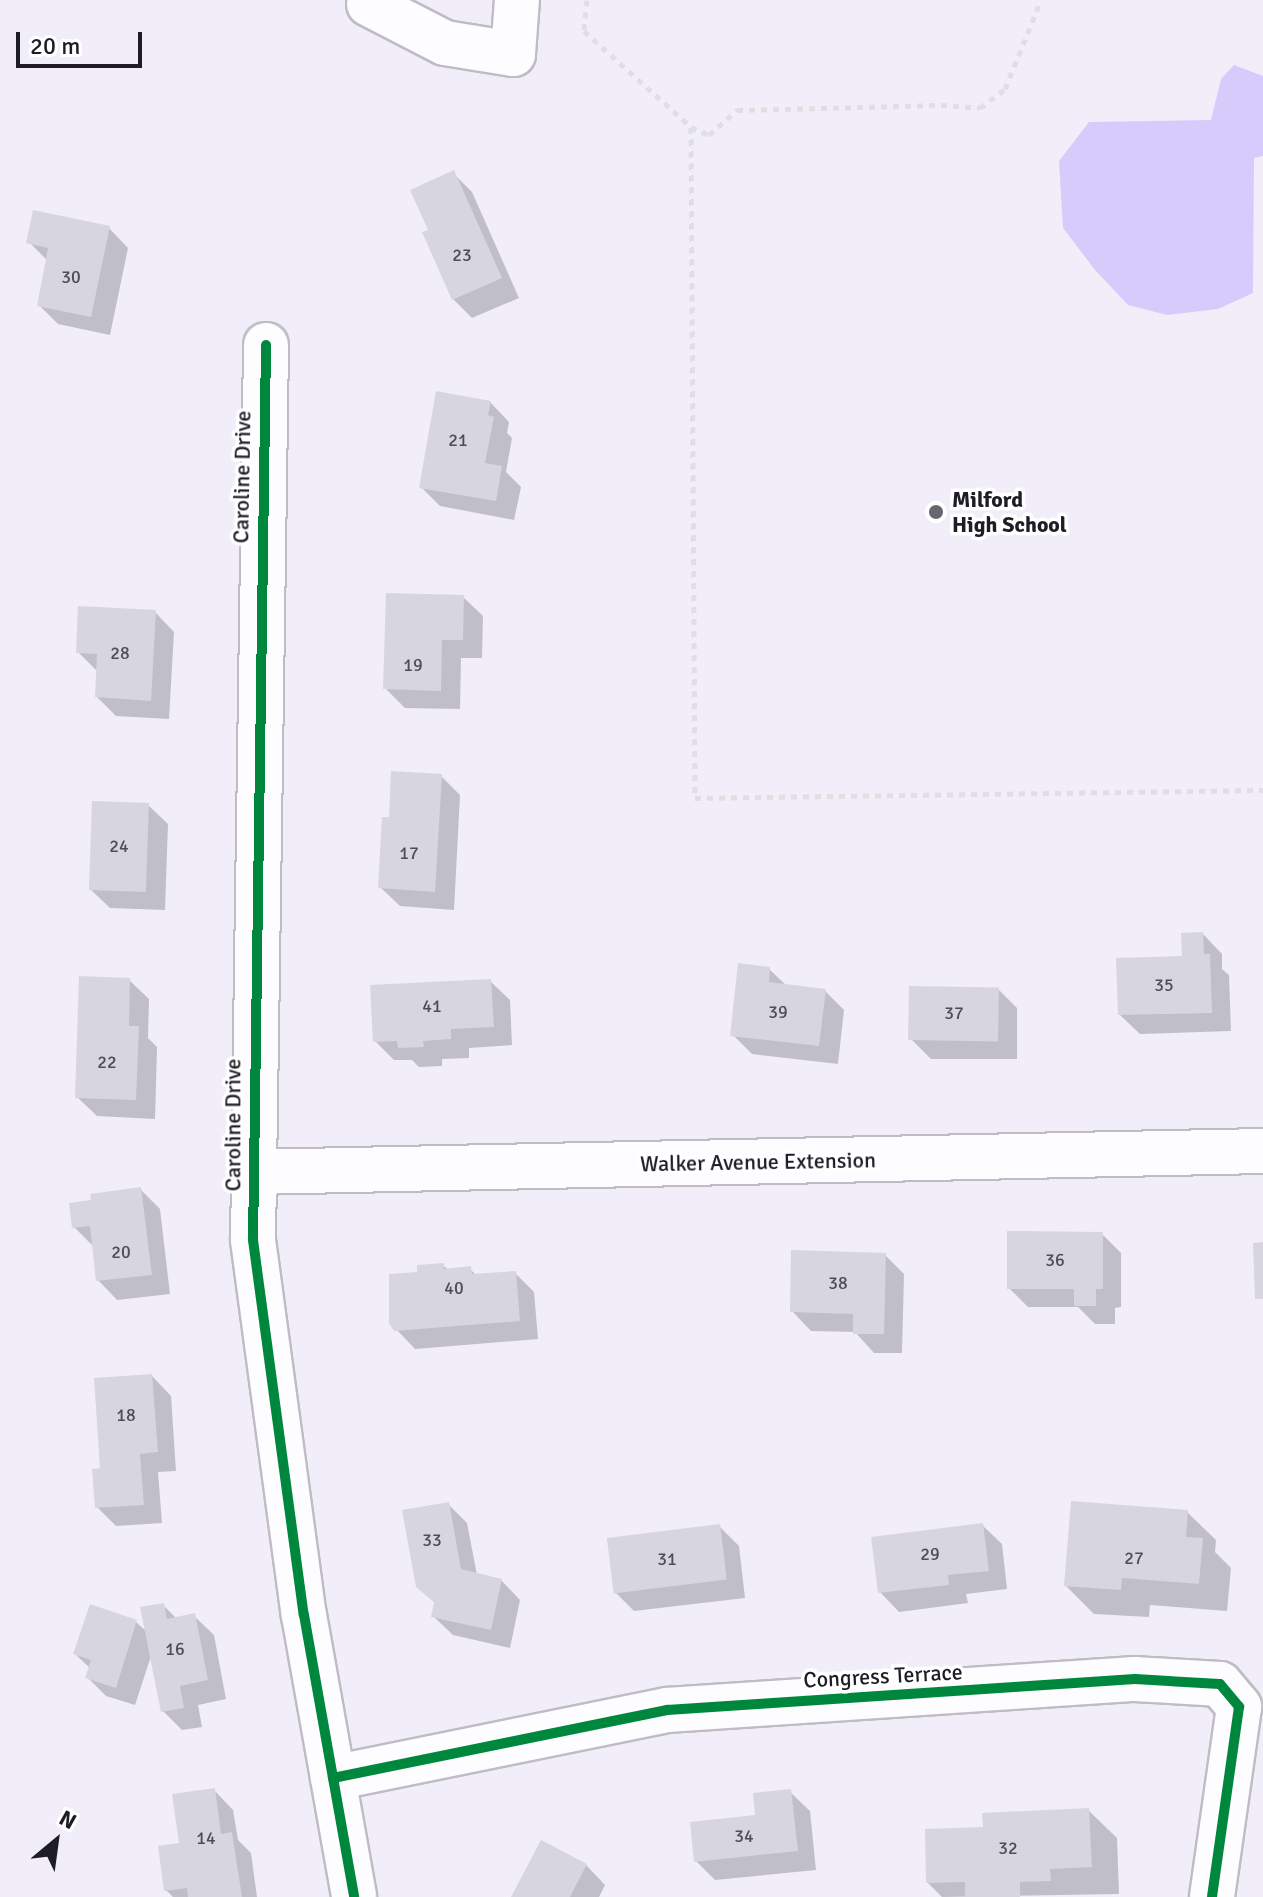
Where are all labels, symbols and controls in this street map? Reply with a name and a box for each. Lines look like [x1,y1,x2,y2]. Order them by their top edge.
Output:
scale bar [20,16,146,66]
text: 20 m [30,31,80,61]
house number: 23 [452,244,472,266]
house number: 30 [61,266,81,288]
street label: Caroline Drive [228,410,256,544]
house number: 21 [448,429,468,451]
place label: Milford High School [952,486,1067,538]
marker: Milford High School [927,503,945,521]
house number: 28 [110,642,130,664]
house number: 19 [403,654,423,676]
house number: 24 [109,835,129,857]
house number: 17 [399,842,419,864]
house number: 35 [1154,974,1174,996]
house number: 41 [422,995,442,1017]
house number: 39 [768,1001,788,1023]
house number: 37 [944,1002,964,1024]
house number: 22 [97,1051,117,1073]
street label: Caroline Drive [220,1059,246,1191]
street label: Walker Avenue Extension [640,1147,876,1177]
house number: 20 [111,1241,131,1263]
house number: 36 [1045,1249,1065,1271]
house number: 38 [828,1272,848,1294]
house number: 40 [444,1277,464,1299]
house number: 18 [116,1404,136,1426]
house number: 33 [422,1529,442,1551]
house number: 29 [920,1543,940,1565]
house number: 27 [1124,1547,1144,1569]
house number: 31 [657,1548,677,1570]
house number: 16 [165,1638,185,1660]
street label: Congress Terrace [803,1659,963,1693]
north arrow [16,1801,96,1881]
text: N [55,1804,81,1835]
house number: 34 [734,1825,754,1847]
house number: 14 [196,1827,216,1849]
house number: 32 [998,1837,1018,1859]

